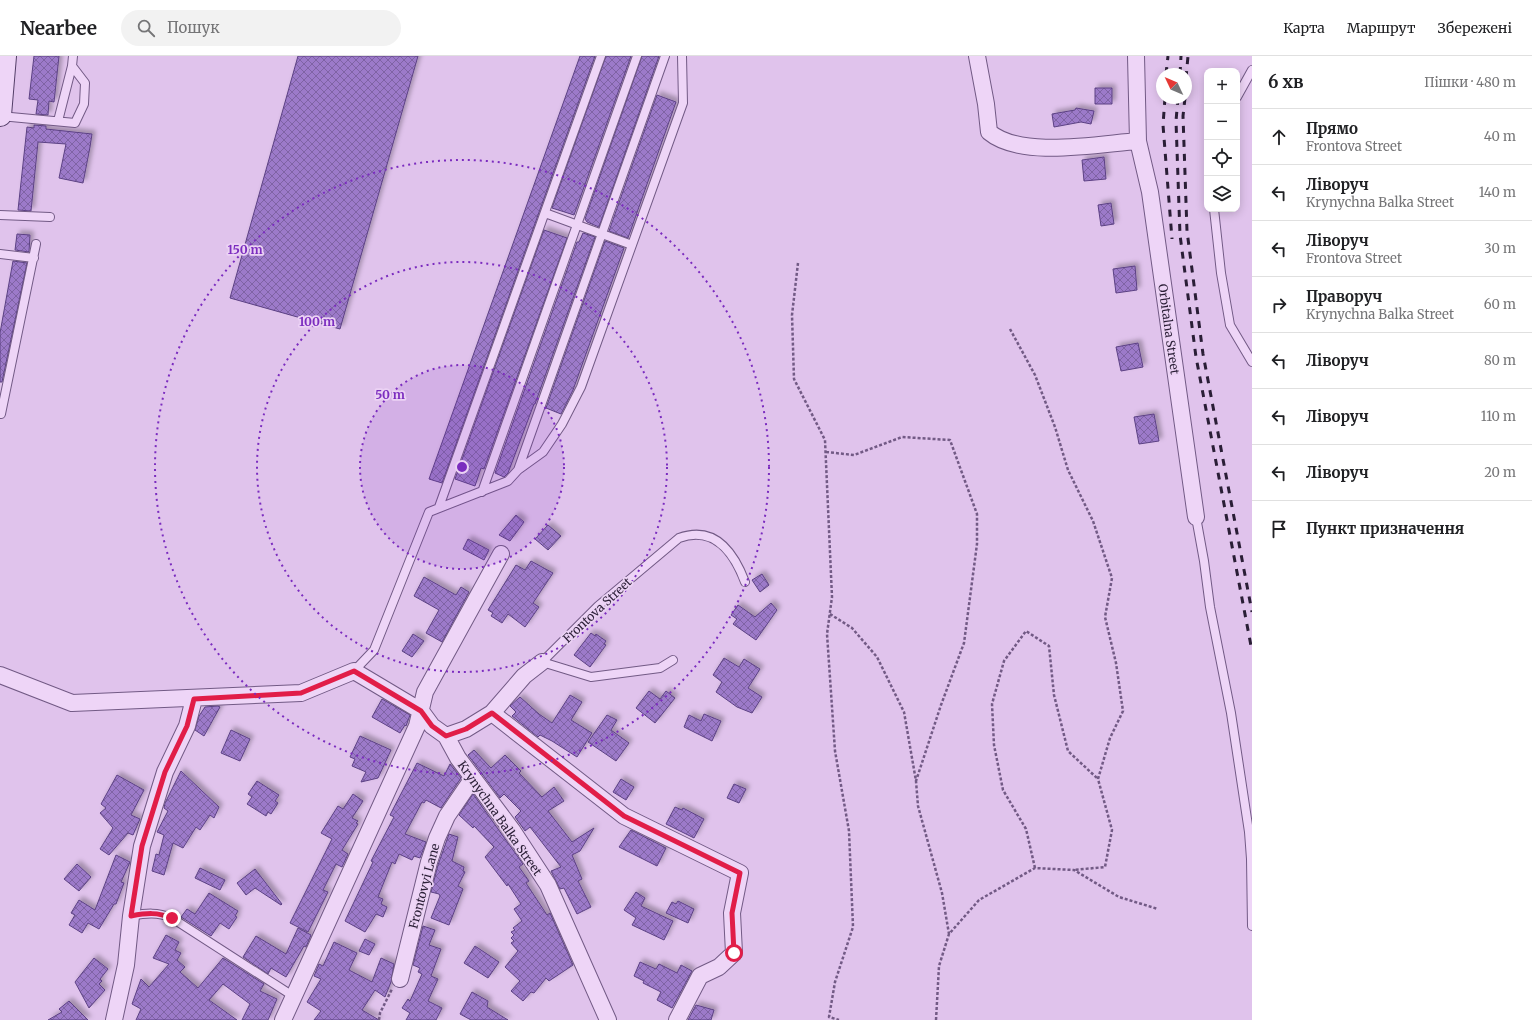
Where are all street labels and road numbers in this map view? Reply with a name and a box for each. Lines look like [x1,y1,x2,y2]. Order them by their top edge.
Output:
street label: Orbitalna Street [1155,283,1183,376]
street label: Frontova Street [559,574,635,646]
street label: Krynychna Balka Street [455,758,545,879]
street label: Frontovyi Lane [405,842,443,930]

